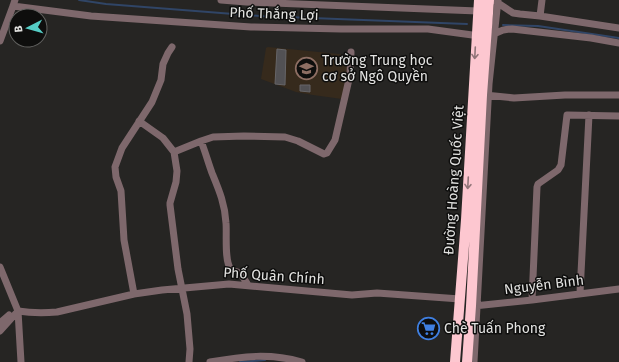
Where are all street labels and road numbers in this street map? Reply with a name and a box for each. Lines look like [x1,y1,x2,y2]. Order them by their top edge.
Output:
street label: Phố Thắng Lợi [229,3,319,24]
street label: Đường Hoàng Quốc Việt [439,104,468,255]
street label: Phố Quân Chính [223,263,325,288]
street label: Nguyễn Bình [503,272,585,298]

